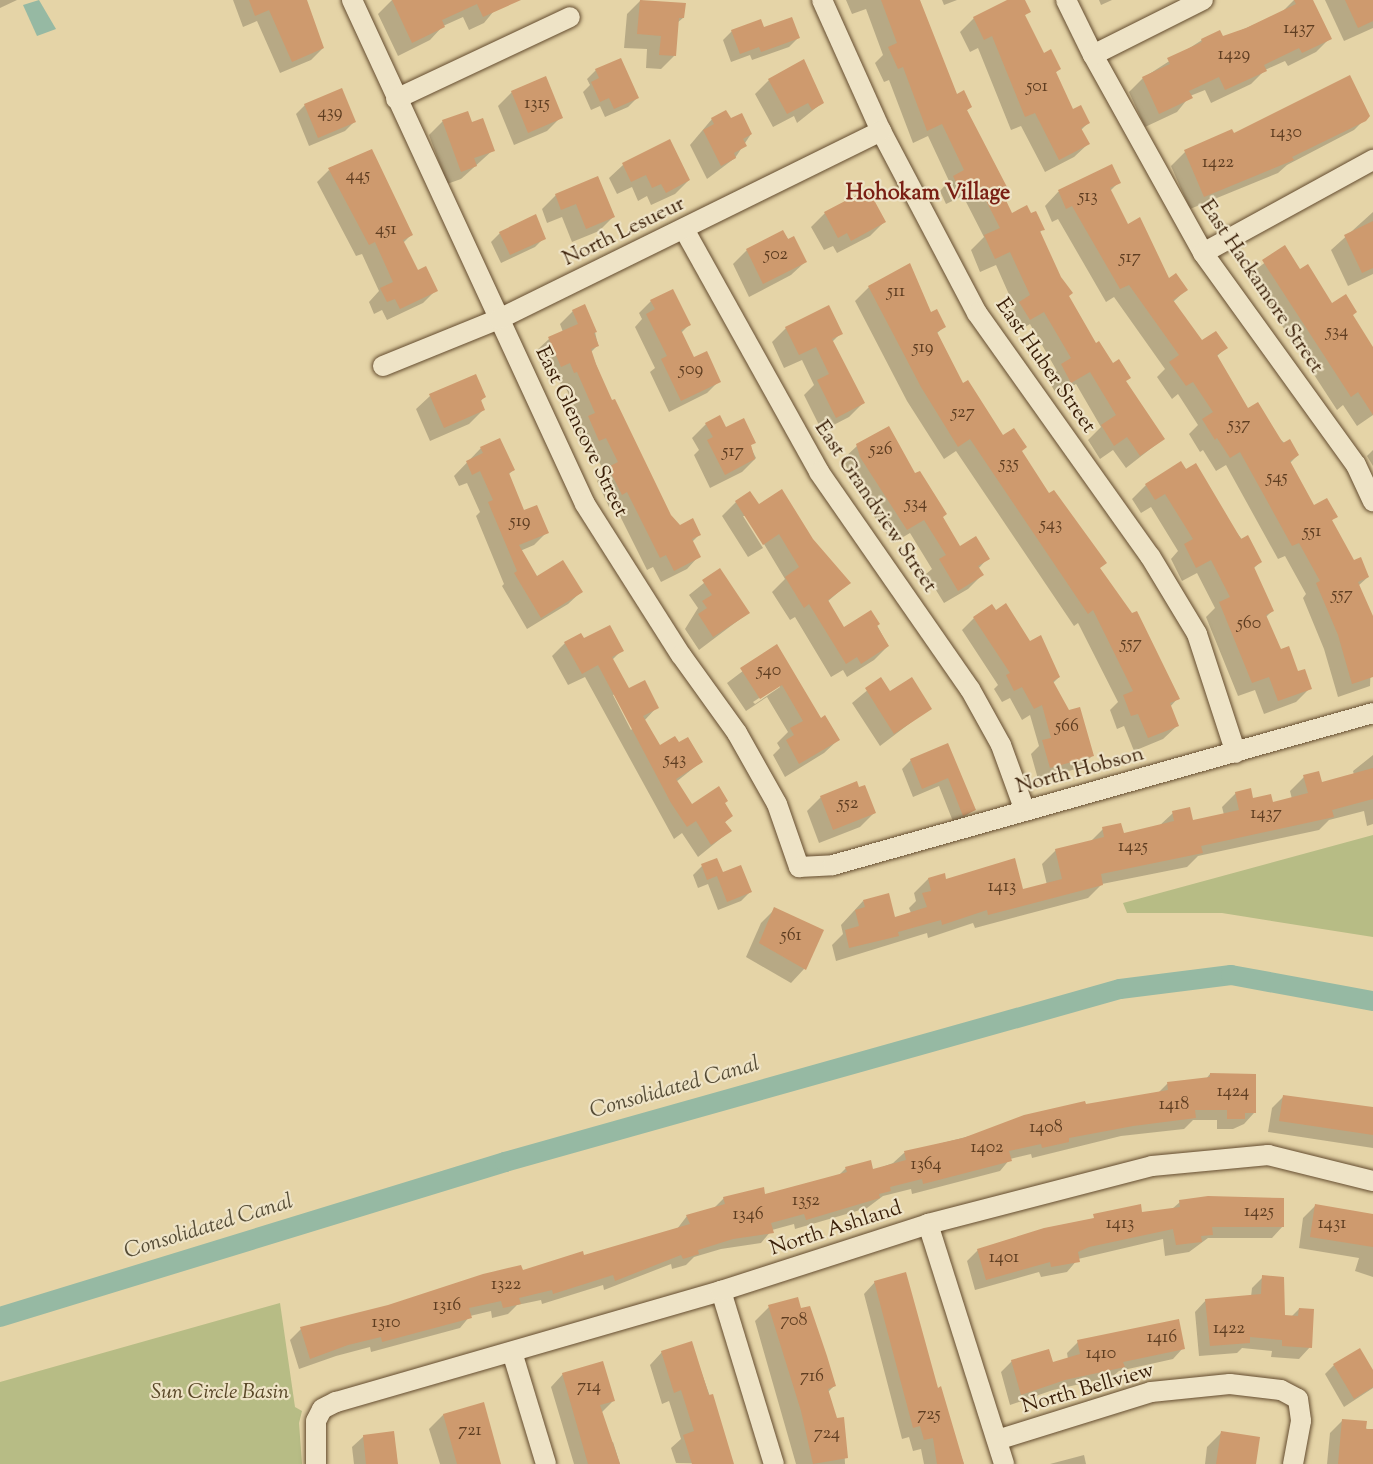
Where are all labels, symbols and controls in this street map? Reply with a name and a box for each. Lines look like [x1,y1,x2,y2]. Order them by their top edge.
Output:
house number: 1437 [1283,18,1315,40]
house number: 1429 [1218,44,1250,66]
house number: 501 [1026,76,1048,98]
house number: 1315 [524,93,550,115]
house number: 439 [318,102,342,124]
house number: 1430 [1270,122,1302,144]
house number: 1422 [1202,152,1234,174]
house number: 445 [346,165,370,187]
district label: Hohokam Village [846,182,1010,208]
house number: 513 [1078,186,1098,208]
street label: North Lesueur [559,192,689,272]
street label: East Hackamore Street [1194,195,1328,379]
house number: 451 [375,219,397,241]
house number: 502 [764,244,788,266]
house number: 517 [1119,247,1141,269]
house number: 511 [887,281,905,303]
street label: East Huber Street [989,294,1101,438]
house number: 534 [1326,321,1348,343]
house number: 519 [913,337,933,359]
street label: East Glencove Street [529,343,633,521]
house number: 509 [679,359,703,381]
house number: 527 [951,402,975,424]
house number: 537 [1228,414,1250,436]
street label: East Grandview Street [808,416,942,598]
house number: 526 [869,439,893,461]
house number: 517 [722,441,744,463]
house number: 535 [999,453,1019,475]
house number: 545 [1266,467,1288,489]
house number: 534 [905,493,927,515]
house number: 519 [510,511,530,533]
house number: 543 [1040,514,1062,536]
house number: 551 [1303,521,1321,543]
house number: 557 [1331,584,1353,606]
house number: 560 [1237,613,1261,635]
house number: 557 [1120,633,1142,655]
house number: 540 [757,660,781,682]
house number: 566 [1055,716,1079,738]
street label: North Hobson [1013,742,1147,800]
house number: 543 [664,749,686,771]
house number: 552 [838,793,858,815]
house number: 1437 [1250,803,1282,825]
house number: 1425 [1118,836,1148,858]
house number: 1413 [988,876,1016,898]
house number: 561 [780,925,802,947]
water label: Consolidated Canal [587,1052,763,1126]
house number: 1424 [1217,1081,1249,1103]
house number: 1418 [1159,1094,1189,1116]
house number: 1408 [1029,1117,1063,1139]
house number: 1402 [971,1137,1003,1159]
house number: 1364 [911,1154,941,1176]
water label: Consolidated Canal [121,1190,297,1266]
house number: 1352 [792,1190,820,1212]
street label: North Ashland [767,1196,905,1262]
house number: 1425 [1244,1201,1274,1223]
house number: 1346 [732,1204,764,1226]
house number: 1413 [1106,1213,1134,1235]
house number: 1431 [1318,1213,1346,1235]
house number: 1401 [989,1247,1019,1269]
house number: 1322 [491,1274,521,1296]
house number: 1316 [433,1295,461,1317]
house number: 708 [780,1310,808,1332]
house number: 1310 [372,1312,400,1334]
house number: 1422 [1213,1318,1245,1340]
house number: 1416 [1147,1327,1177,1349]
house number: 1410 [1086,1343,1116,1365]
street label: North Bellview [1019,1358,1157,1420]
house number: 716 [800,1366,824,1388]
house number: 714 [577,1376,601,1398]
park label: Sun Circle Basin [151,1380,289,1406]
house number: 725 [917,1404,941,1426]
house number: 721 [458,1420,482,1442]
house number: 724 [814,1423,840,1445]

